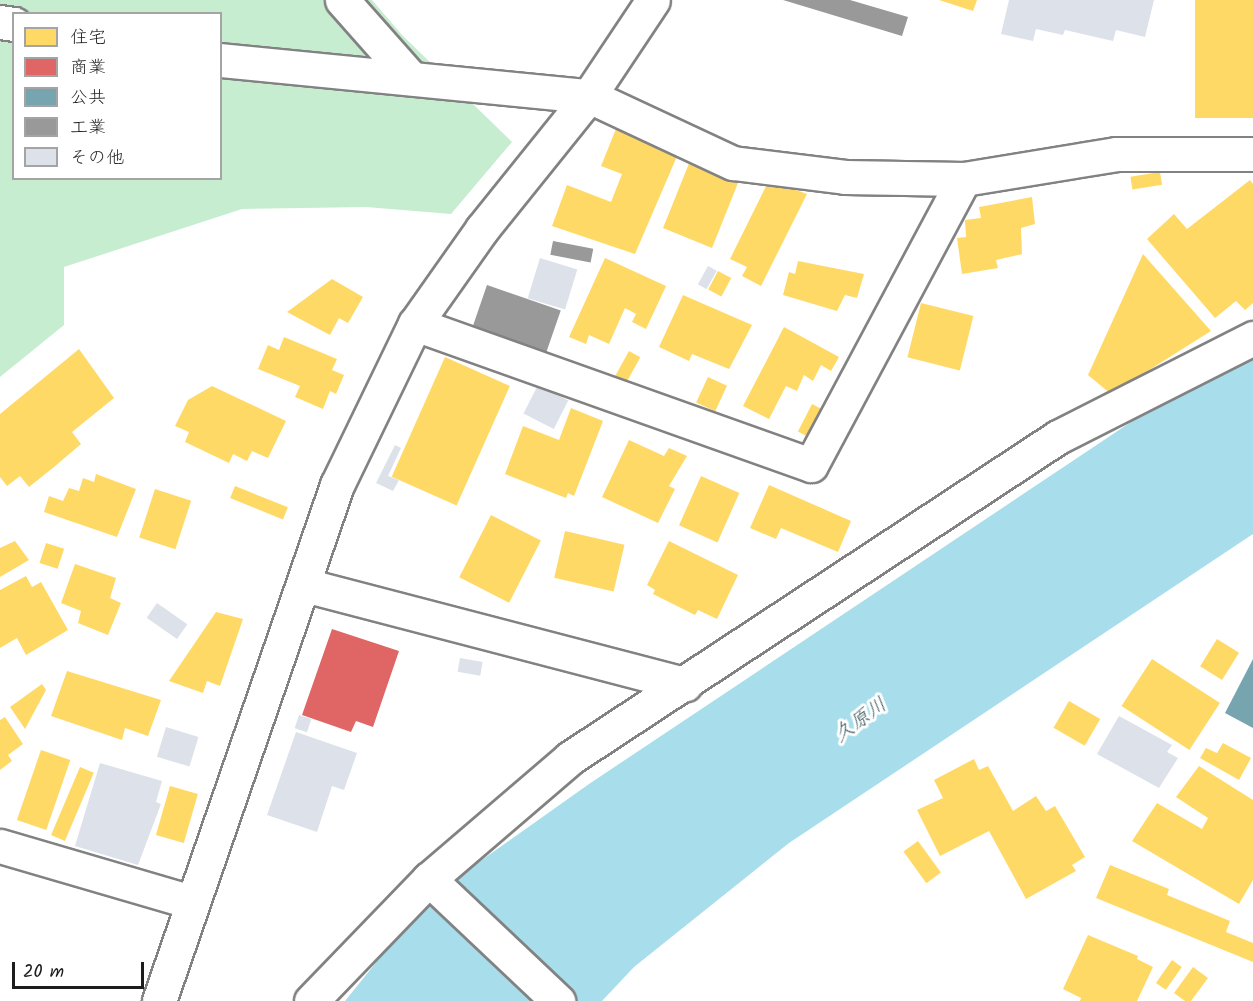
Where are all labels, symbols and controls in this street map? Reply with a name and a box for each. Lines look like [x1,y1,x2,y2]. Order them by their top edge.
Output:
legend [12,12,222,180]
text: 住宅 [70,24,106,53]
text: 商業 [70,54,106,83]
text: 公共 [70,84,106,113]
text: 工業 [70,114,106,143]
text: その他 [70,144,124,173]
water label: 久原川 [830,694,892,748]
scale bar [15,950,147,988]
text: 20 m [23,958,64,987]

